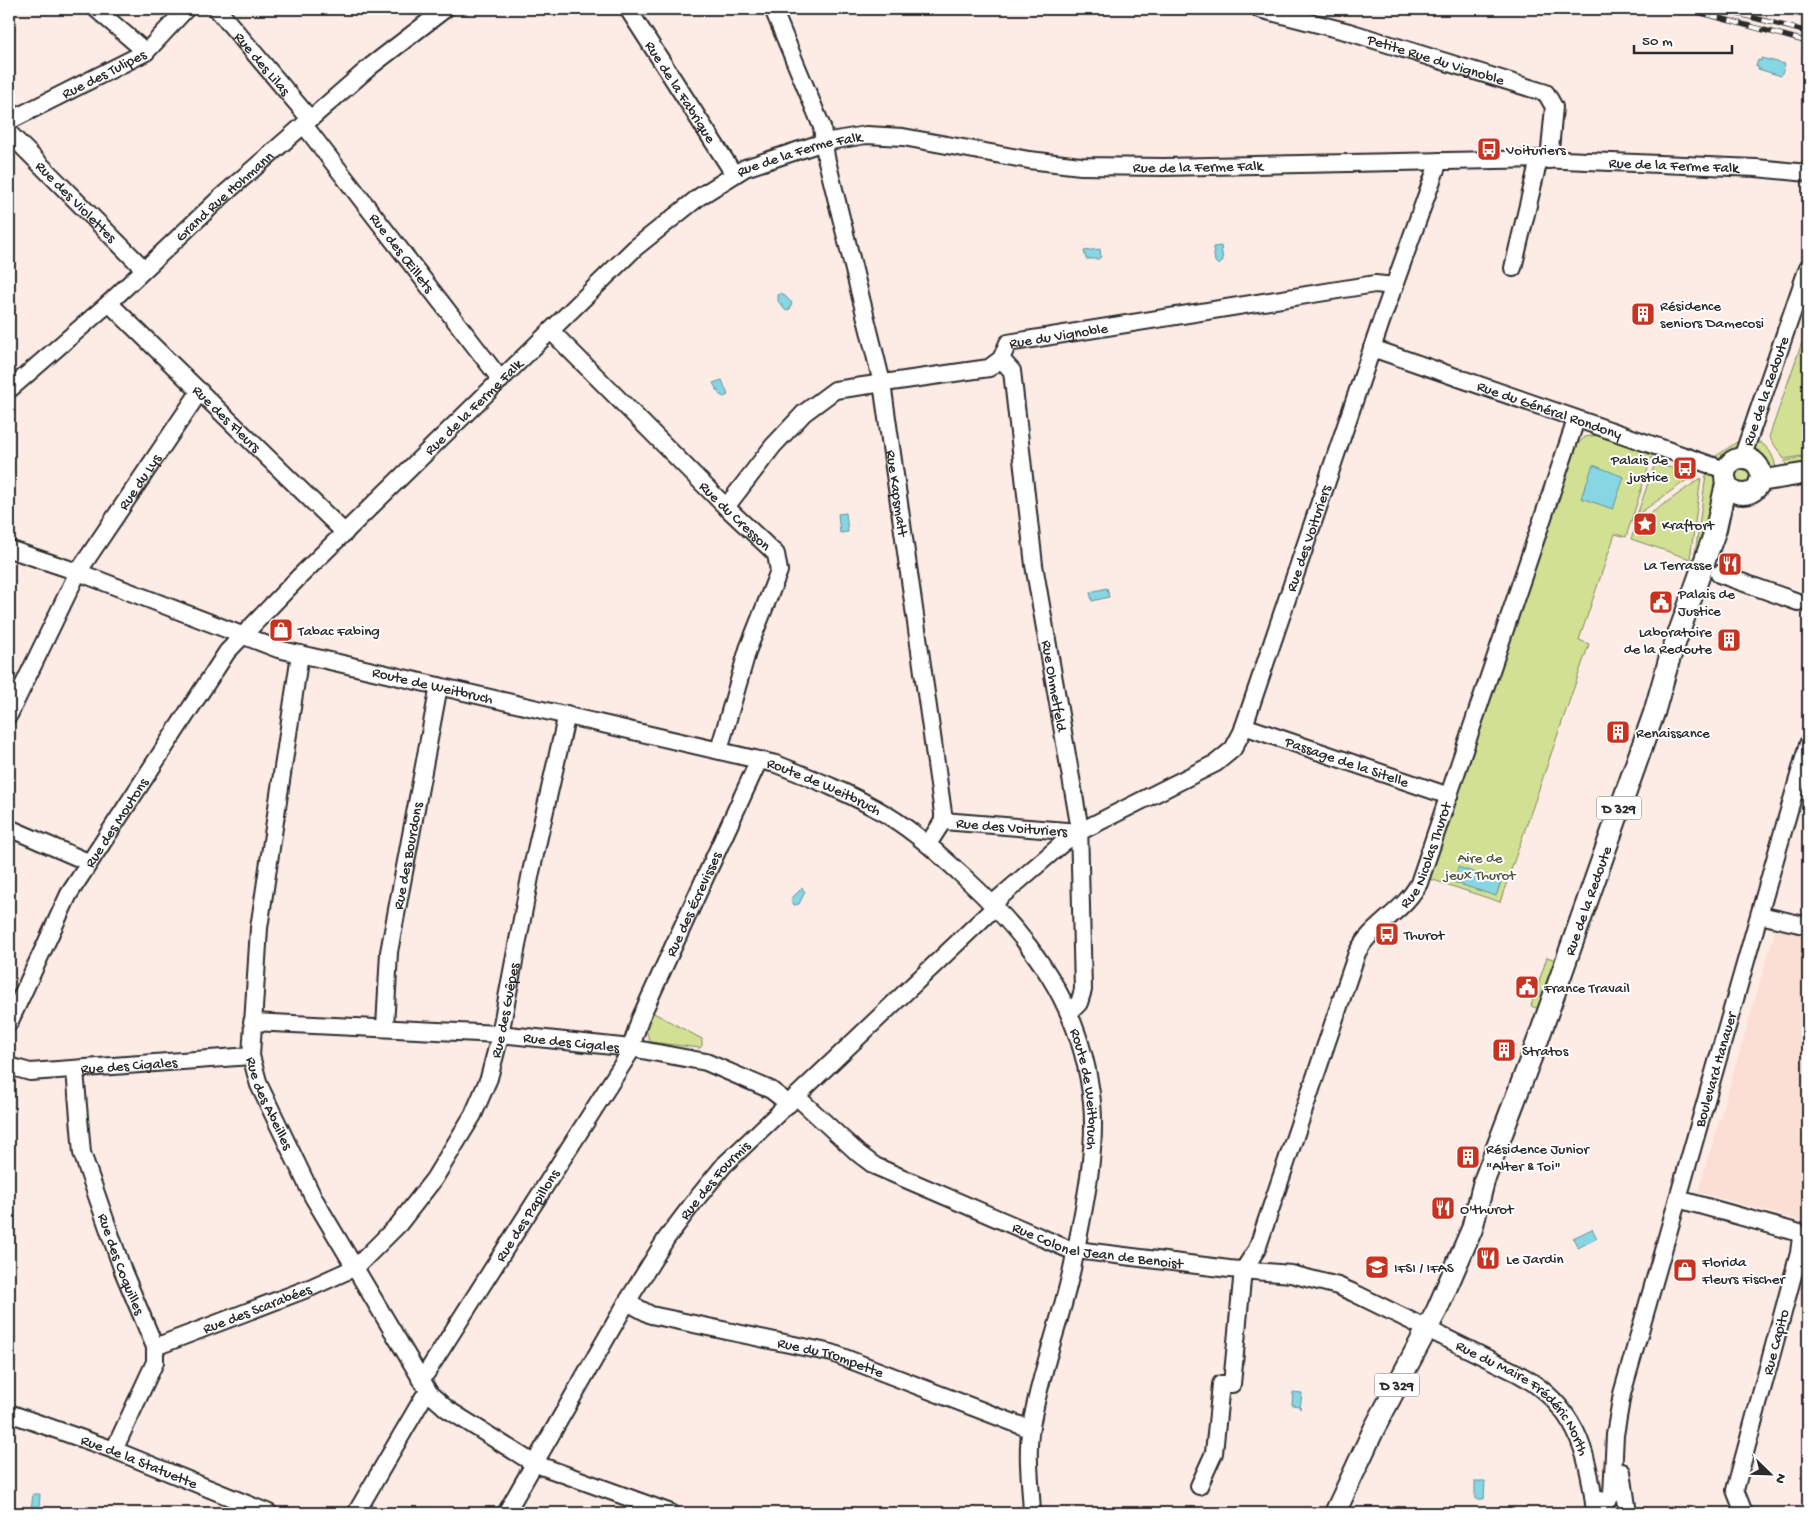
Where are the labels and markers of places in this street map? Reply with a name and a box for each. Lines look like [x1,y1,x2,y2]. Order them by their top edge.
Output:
bus stop icon: Voituriers [1476,136,1502,162]
place label: Voituriers [1505,142,1566,160]
place label: Résidence seniors Damecosi [1660,298,1764,333]
building icon: Résidence seniors Damecosi [1630,301,1656,327]
place label: Palais de justice [1610,452,1668,487]
bus stop icon: Palais de justice [1672,455,1698,481]
place icon: Kraftort [1632,511,1658,537]
place label: Kraftort [1662,517,1716,535]
restaurant icon: La Terrasse [1717,551,1743,577]
place label: La Terrasse [1643,557,1712,575]
place label: Palais de Justice [1677,586,1735,621]
public building icon: Palais de Justice [1648,589,1674,615]
shop icon: Tabac Fabing [268,617,294,643]
place label: Tabac Fabing [297,623,380,641]
place label: Laboratoire de la Redoute [1624,624,1712,659]
building icon: Laboratoire de la Redoute [1716,627,1742,653]
building icon: Renaissance [1605,719,1631,745]
place label: Renaissance [1636,725,1710,743]
bus stop icon: Thurot [1374,921,1400,947]
place label: Thurot [1403,927,1446,945]
public building icon: France Travail [1514,974,1540,1000]
place label: France Travail [1543,980,1630,998]
building icon: Stratos [1491,1037,1517,1063]
place label: Stratos [1522,1043,1569,1061]
place label: Résidence Junior "Alter & Toi" [1486,1141,1591,1176]
building icon: Résidence Junior "Alter & Toi" [1455,1144,1481,1170]
restaurant icon: O'thurot [1430,1195,1456,1221]
place label: O'thurot [1460,1201,1515,1219]
restaurant icon: Le Jardin [1475,1245,1501,1271]
place label: Le Jardin [1506,1251,1564,1269]
school or university icon: IFSI / IFAS [1364,1254,1390,1280]
place label: Florida Fleurs Fischer [1701,1254,1787,1289]
shop icon: Florida Fleurs Fischer [1672,1257,1698,1283]
place label: IFSI / IFAS [1394,1260,1454,1278]

